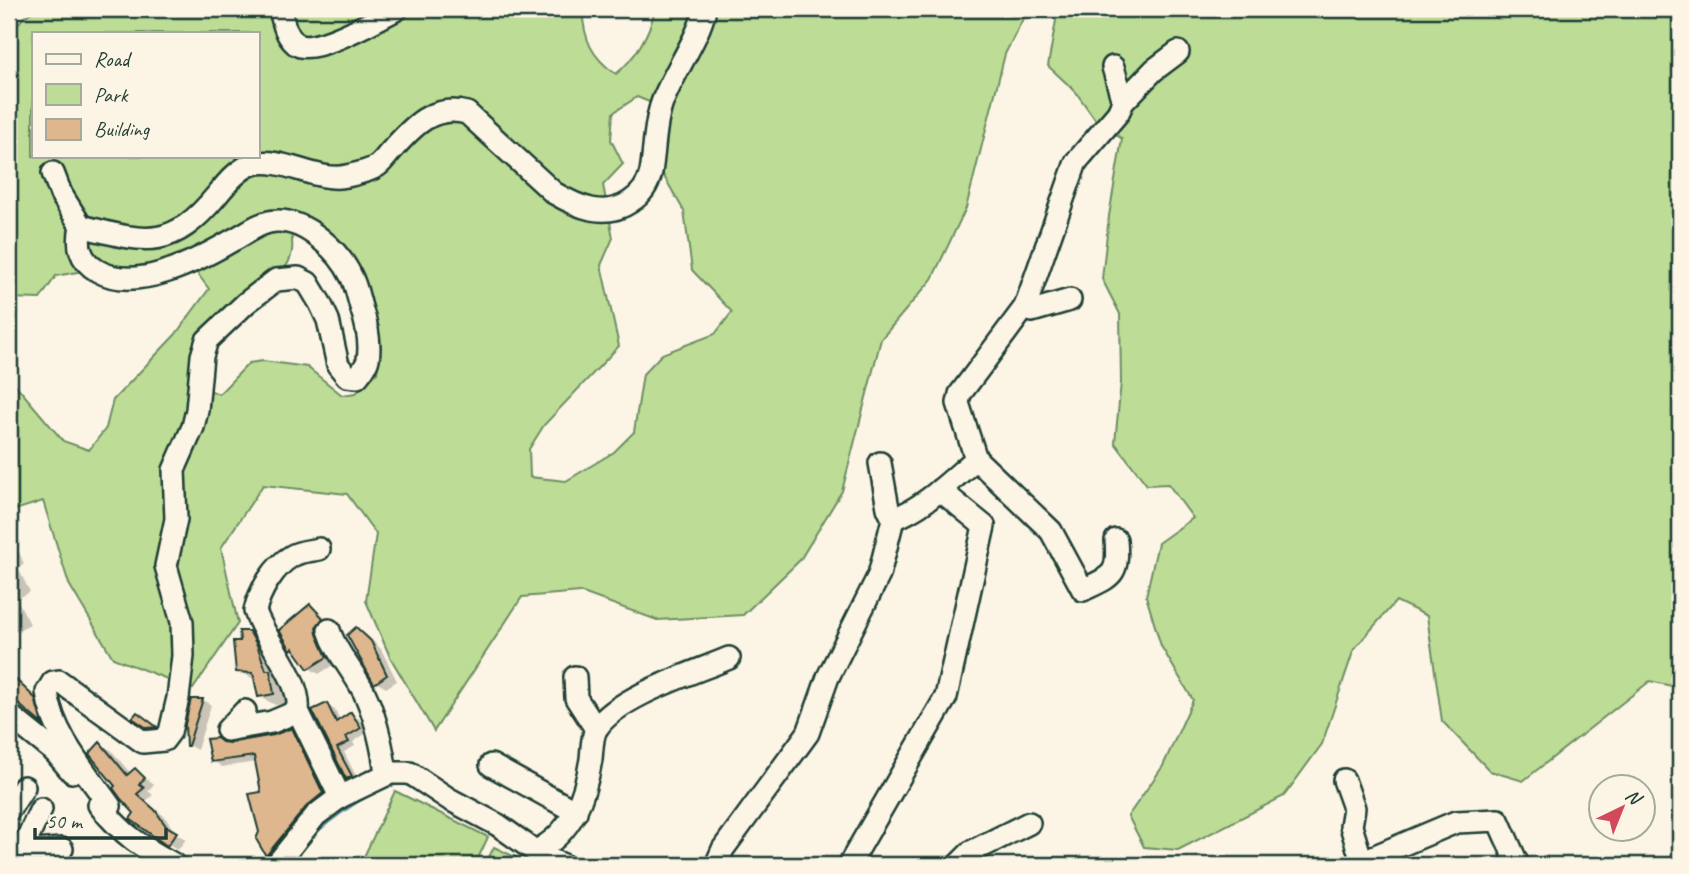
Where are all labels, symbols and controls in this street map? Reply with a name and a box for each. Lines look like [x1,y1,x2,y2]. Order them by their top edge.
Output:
legend [32,32,259,158]
text: Road [94,46,133,72]
text: Park [94,82,129,108]
text: Building [94,116,151,142]
north arrow [1588,772,1658,842]
text: N [1620,784,1648,811]
scale bar [35,797,166,841]
text: 50 m [46,808,84,834]

